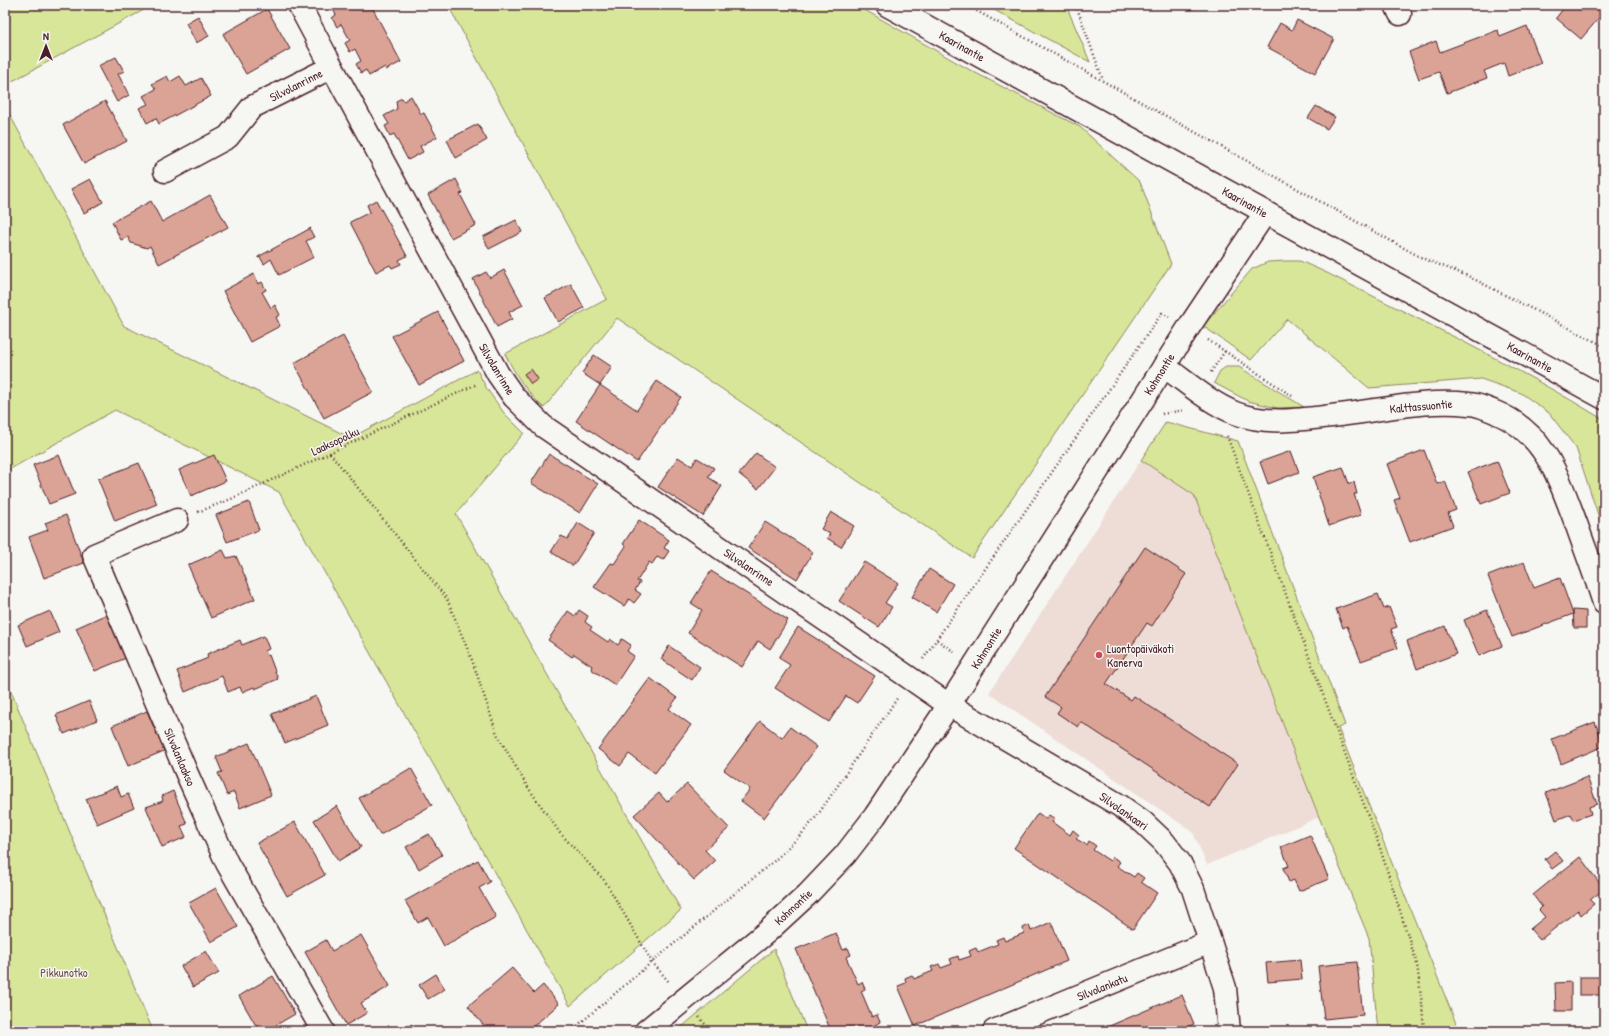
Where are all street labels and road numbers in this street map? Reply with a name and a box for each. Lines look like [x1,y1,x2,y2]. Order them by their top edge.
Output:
street label: Kaarinantie [936,26,988,66]
street label: Silvolanrinne [267,64,326,106]
street label: Kaarinantie [1219,182,1271,222]
street label: Kaarinantie [1504,337,1556,377]
street label: Silvolanrinne [475,340,519,398]
street label: Kohmontie [1140,350,1179,398]
street label: Kalttassuontie [1389,395,1453,417]
street label: Laaksopolku [308,422,362,460]
street label: Silvolanrinne [721,544,778,590]
street label: Kohmontie [967,624,1006,672]
street label: Silvolanlaakso [160,725,200,789]
street label: Silvolankaari [1096,788,1152,834]
street label: Kohmontie [770,885,816,929]
street label: Silvolankatu [1074,969,1130,1005]

